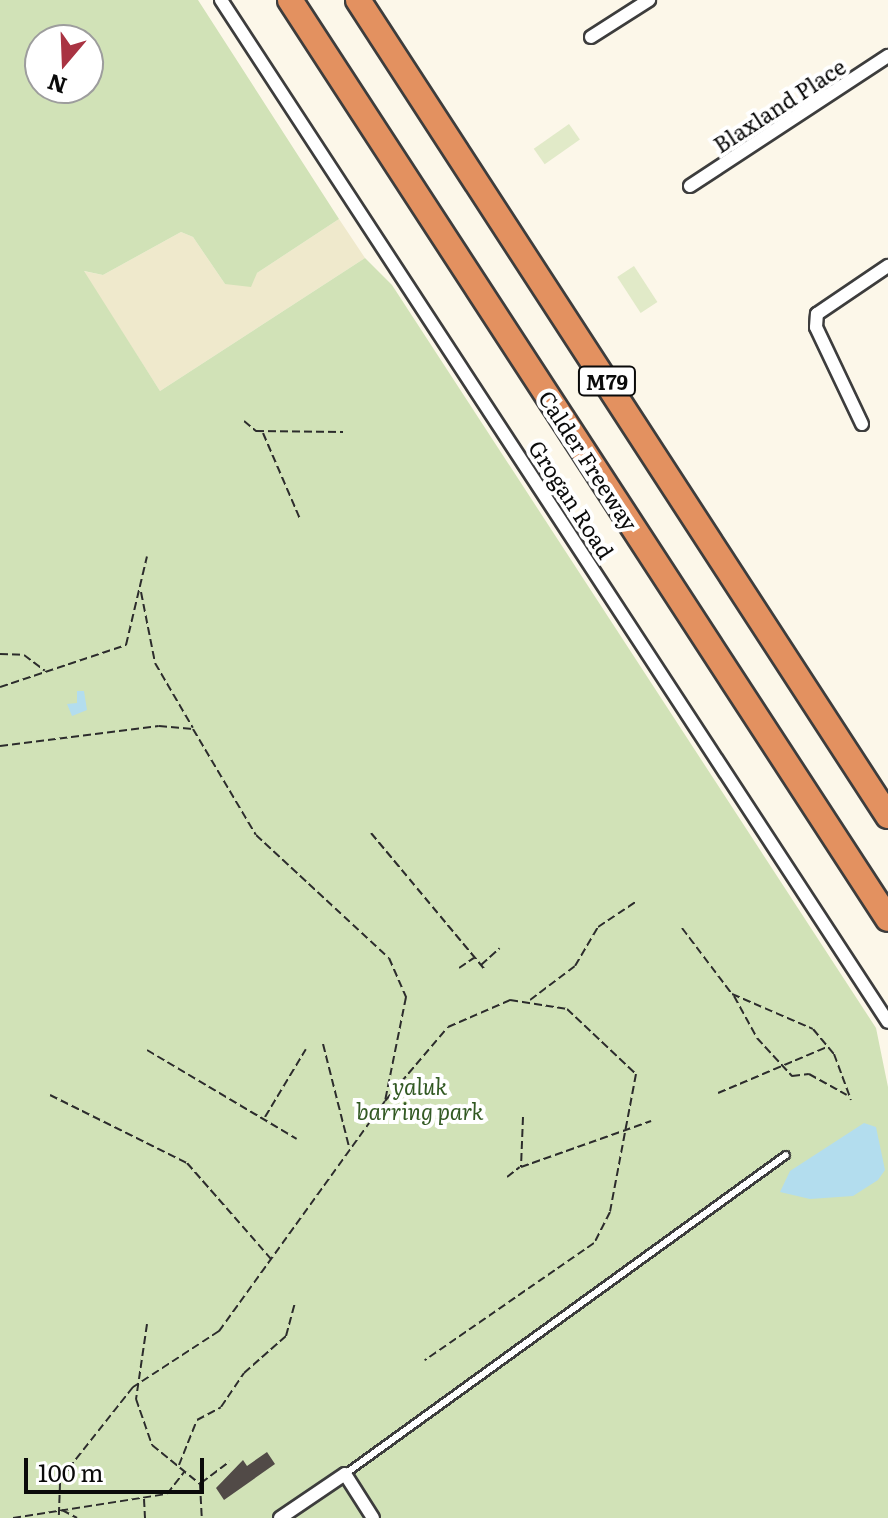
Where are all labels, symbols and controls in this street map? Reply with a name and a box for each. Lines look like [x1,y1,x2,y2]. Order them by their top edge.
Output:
north arrow [24,24,104,104]
street label: Blaxland Place [708,52,850,158]
text: N [43,67,71,104]
road number: M79 [577,365,637,397]
street label: Calder Freeway [534,385,644,535]
street label: Grogan Road [524,435,620,563]
park label: yaluk barring park [356,1072,484,1124]
scale bar [28,1442,208,1492]
text: 100 m [38,1454,104,1489]

